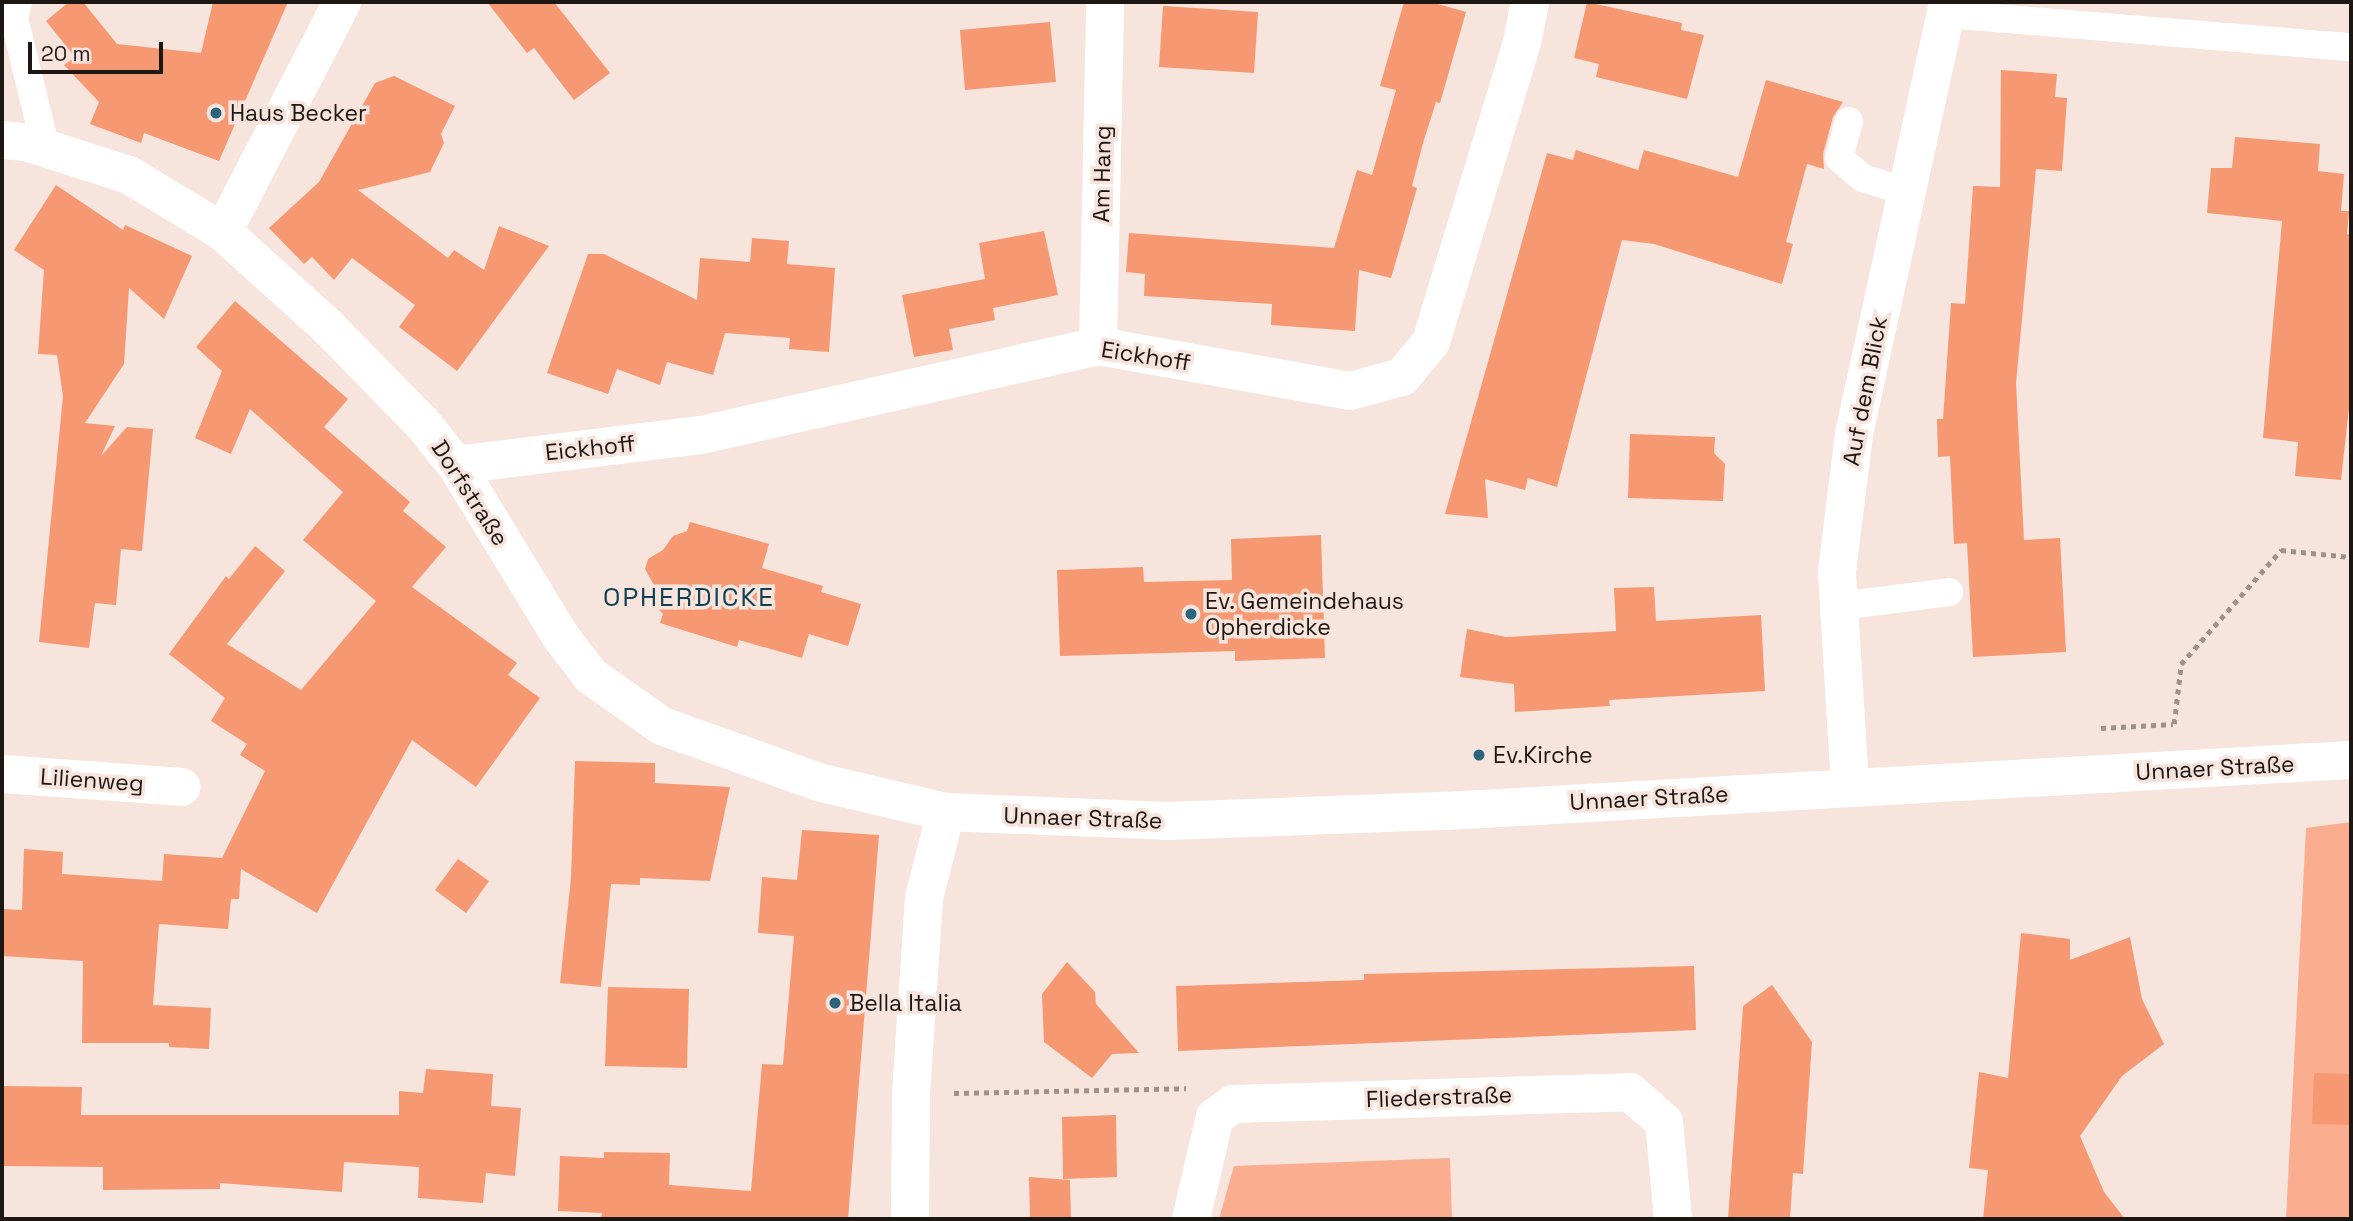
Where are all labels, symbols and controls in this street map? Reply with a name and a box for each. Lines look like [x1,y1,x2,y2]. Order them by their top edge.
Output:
scale bar [32,28,166,72]
text: 20 m [41,40,91,67]
place label: Haus Becker [230,99,367,127]
marker: Haus Becker [208,105,224,121]
street label: Am Hang [1087,125,1117,223]
street label: Auf dem Blick [1837,314,1893,468]
street label: Eickhoff [1099,335,1193,377]
street label: Eickhoff [544,430,636,466]
street label: Dorfstraße [426,435,514,551]
district label: OPHERDICKE [604,582,774,614]
place label: Ev. Gemeindehaus Opherdicke [1205,587,1405,641]
marker: Ev. Gemeindehaus Opherdicke [1183,606,1199,622]
place label: Ev.Kirche [1493,741,1593,769]
marker: Ev.Kirche [1471,747,1487,763]
street label: Unnaer Straße [2135,750,2295,786]
street label: Lilienweg [39,763,145,797]
street label: Unnaer Straße [1569,780,1729,816]
street label: Unnaer Straße [1003,801,1163,835]
place label: Bella Italia [849,989,962,1017]
marker: Bella Italia [827,995,843,1011]
street label: Fliederstraße [1365,1081,1513,1113]

